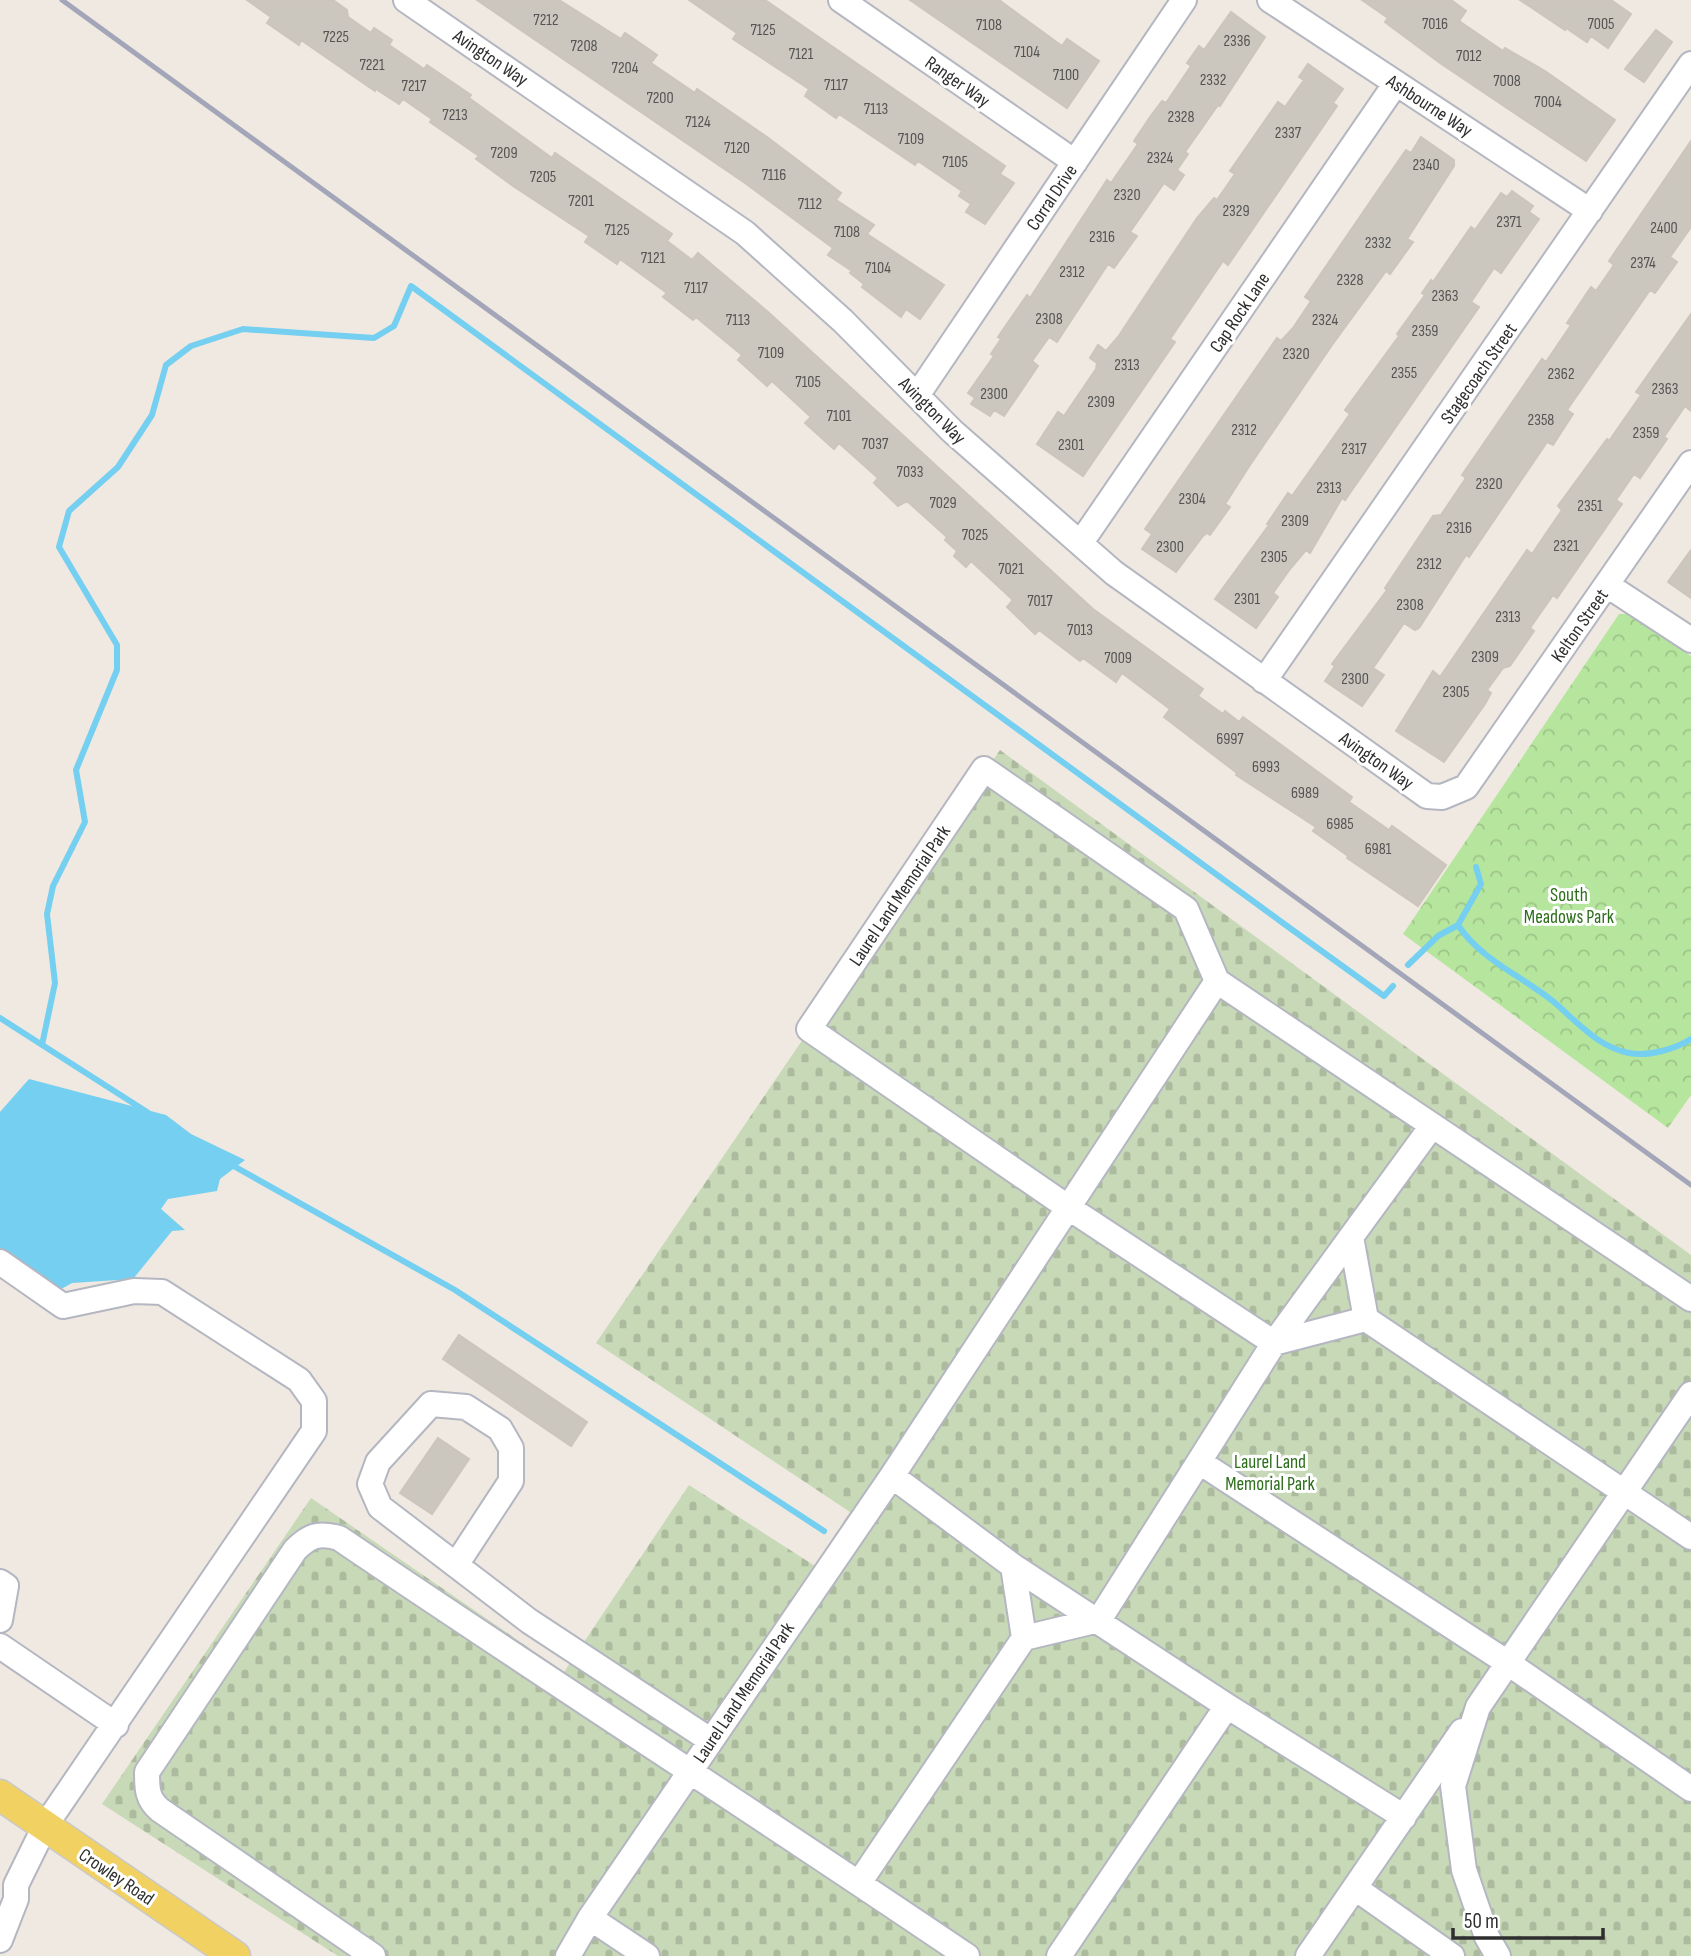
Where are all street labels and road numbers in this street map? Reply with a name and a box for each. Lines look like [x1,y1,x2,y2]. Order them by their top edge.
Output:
street label: Avington Way [447,24,533,92]
street label: Ranger Way [920,52,995,113]
street label: Ashbourne Way [1381,70,1477,143]
street label: Corral Drive [1022,160,1083,235]
street label: Cap Rock Lane [1205,268,1275,357]
street label: Stagecoach Street [1436,319,1523,429]
street label: Avington Way [893,372,971,450]
street label: Kelton Street [1547,585,1614,667]
street label: Avington Way [1334,727,1418,796]
street label: Laurel Land Memorial Park [845,821,956,971]
street label: Laurel Land Memorial Park [689,1618,800,1768]
street label: Crowley Road [74,1844,158,1911]

